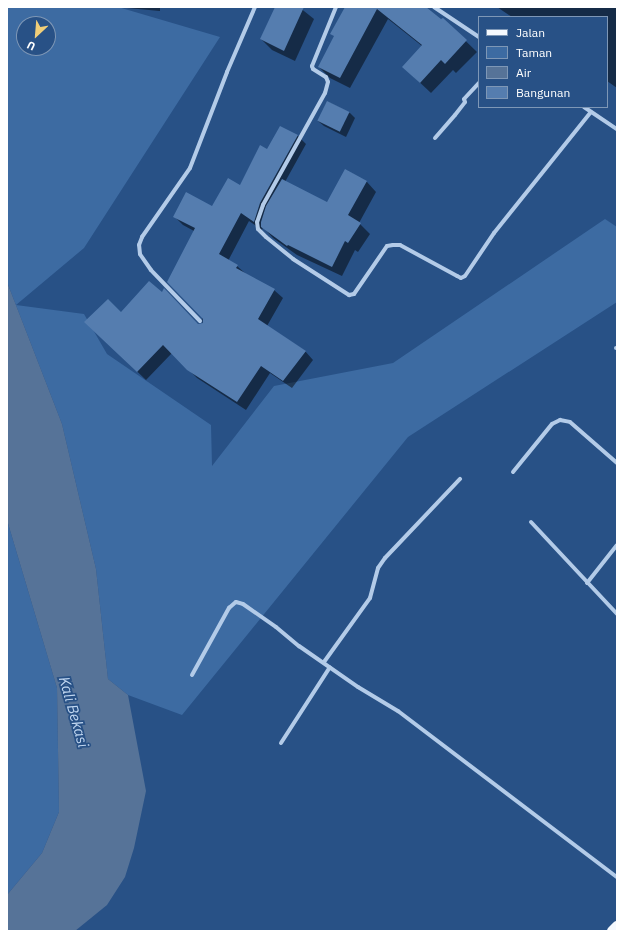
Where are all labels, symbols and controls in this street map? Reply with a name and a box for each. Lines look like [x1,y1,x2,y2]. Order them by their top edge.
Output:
north arrow [16,16,56,56]
legend [478,16,608,108]
text: Jalan [516,25,545,40]
text: U [25,38,38,54]
text: Taman [516,45,552,60]
text: Air [516,65,531,80]
text: Bangunan [516,85,570,100]
water label: Kali Bekasi [55,674,93,750]

